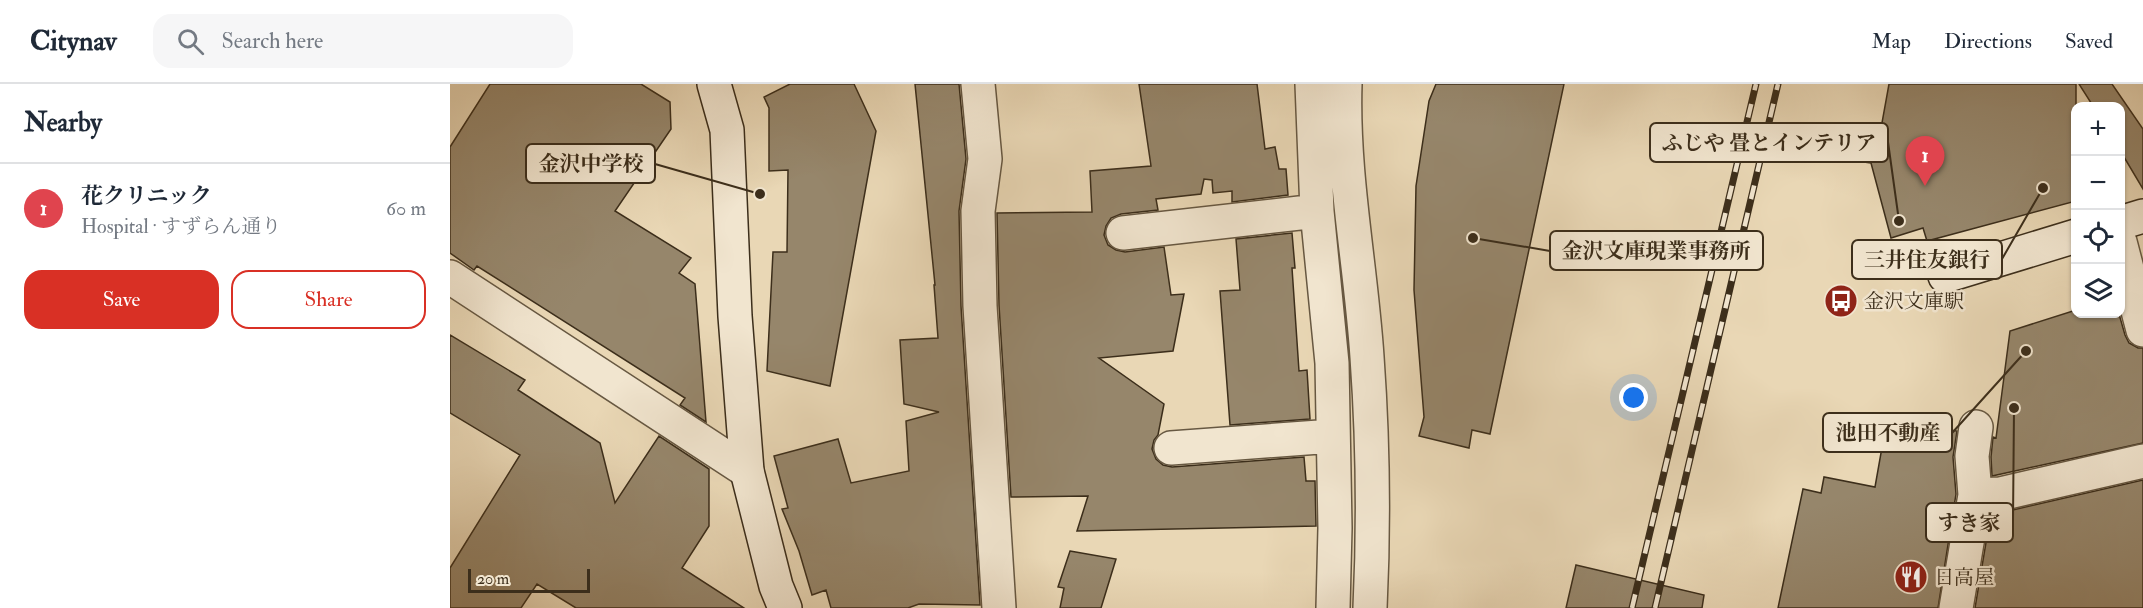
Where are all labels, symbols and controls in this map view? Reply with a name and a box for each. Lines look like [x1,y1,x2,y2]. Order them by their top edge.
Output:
search box [153,14,573,68]
text: Citynav [30,24,117,59]
icon: search [174,25,207,58]
text: Search here [222,27,323,55]
text: Map [1871,28,1911,55]
text: Directions [1944,28,2032,55]
text: Saved [2065,28,2113,55]
map controls [2071,102,2125,318]
button: + [2071,102,2125,156]
text: Nearby [24,107,102,139]
callout: ふじや 畳とインテリア [1650,123,1888,162]
text: ふじや 畳とインテリア [1662,130,1876,157]
pin: 1 [1906,136,1944,186]
callout: 金沢中学校 [526,144,655,183]
text: 金沢中学校 [539,151,644,178]
button: − [2071,156,2125,210]
text: 花クリニック [81,182,212,210]
text: 1 [40,196,47,221]
text: 60 m [386,196,426,221]
button: locate [2071,210,2125,264]
text: Hospital · すずらん通り [81,214,281,239]
callout: 金沢文庫現業事務所 [1550,231,1763,270]
text: 金沢文庫現業事務所 [1562,238,1751,265]
callout: 三井住友銀行 [1852,240,2002,279]
text: 三井住友銀行 [1864,247,1990,274]
button: layers [2071,264,2125,318]
button: Save [24,270,219,329]
button: Share [231,270,426,329]
bus stop icon: 金沢文庫駅 [1823,283,1859,319]
place label: 金沢文庫駅 [1864,289,1964,314]
your location [1619,383,1648,412]
callout: 池田不動産 [1823,413,1952,452]
text: 池田不動産 [1836,420,1941,447]
callout: すき家 [1926,503,2013,542]
text: すき家 [1938,510,2001,537]
restaurant icon: 日高屋 [1893,559,1929,595]
place label: 日高屋 [1934,565,1994,590]
scale bar [468,566,590,594]
text: 20 m [477,569,509,589]

